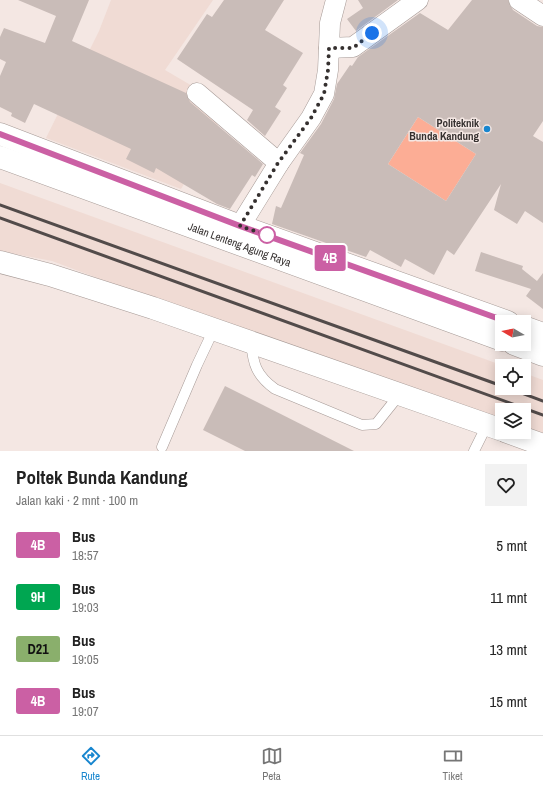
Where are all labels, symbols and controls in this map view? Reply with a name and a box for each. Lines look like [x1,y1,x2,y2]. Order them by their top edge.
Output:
your location [362,23,382,43]
place label: Politeknik Bunda Kandung [409,116,480,143]
marker: Politeknik Bunda Kandung [482,124,492,134]
street label: Jalan Lenteng Agung Raya [186,219,293,270]
unlabelled marker [258,226,276,244]
line badge: 4B [312,245,348,271]
text: 4B [323,249,337,267]
north arrow [495,315,531,351]
map controls [495,315,531,439]
button: locate [495,359,531,395]
button: layers [495,403,531,439]
text: Poltek Bunda Kandung [16,464,187,490]
button: heart [485,464,527,506]
text: Jalan kaki · 2 mnt · 100 m [16,492,138,509]
text: Bus [72,526,95,547]
text: 5 mnt [496,535,527,556]
text: 4B [31,536,45,554]
text: 18:57 [72,547,99,564]
text: Bus [72,578,95,599]
text: 11 mnt [490,587,527,608]
text: 9H [31,588,45,606]
text: 19:03 [72,599,99,616]
text: Bus [72,630,95,651]
text: 13 mnt [489,639,527,660]
text: D21 [27,640,49,658]
text: 19:05 [72,651,99,668]
text: Bus [72,682,95,703]
text: 15 mnt [489,691,527,712]
text: 4B [31,692,45,710]
text: 19:07 [72,703,99,720]
tab: Rute [80,745,102,783]
tab: Peta [261,745,283,783]
tab: Tiket [442,745,464,783]

